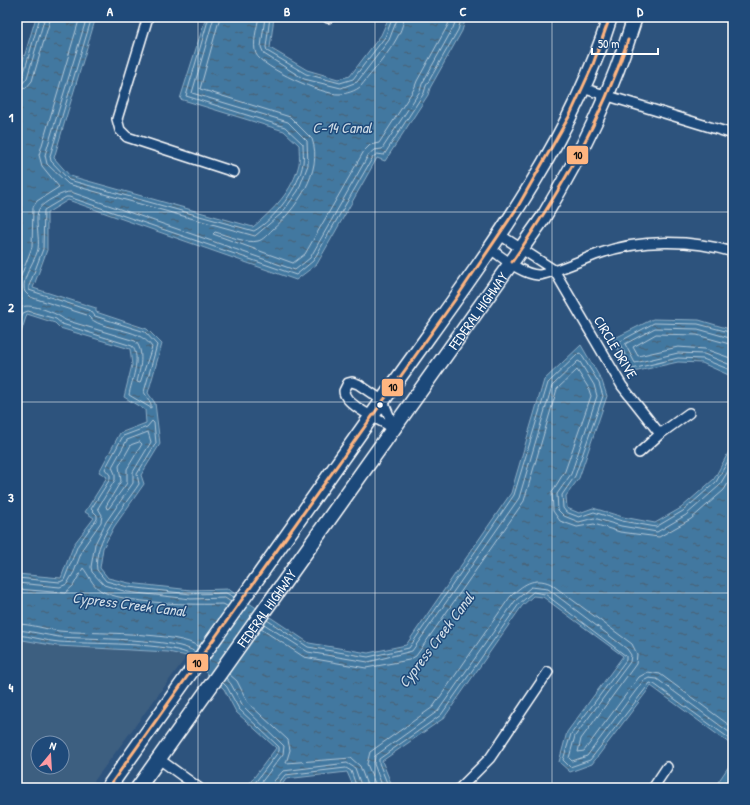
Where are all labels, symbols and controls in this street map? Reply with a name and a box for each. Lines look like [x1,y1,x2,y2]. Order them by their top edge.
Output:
text: A [107,2,114,20]
text: B [284,2,291,20]
text: C [459,2,467,20]
text: D [637,2,644,20]
scale bar [592,30,658,56]
text: 50 m [598,35,619,52]
text: 1 [9,108,14,126]
water label: C-14 Canal [312,117,373,138]
line badge: 10 [566,145,589,165]
text: 10 [574,148,583,162]
street label: FEDERAL HIGHWAY [443,267,512,354]
text: 2 [8,298,15,316]
street label: CIRCLE DRIVE [590,312,642,382]
line badge: 10 [381,378,404,397]
text: 10 [389,380,398,394]
unlabelled marker [375,400,385,410]
text: 3 [8,488,14,506]
street label: FEDERAL HIGHWAY [231,565,301,651]
water label: Cypress Creek Canal [71,587,188,621]
water label: Cypress Creek Canal [393,587,479,692]
line badge: 10 [186,653,209,672]
text: 10 [193,656,202,670]
text: 4 [9,678,14,696]
north arrow [30,735,70,775]
text: N [48,738,58,753]

